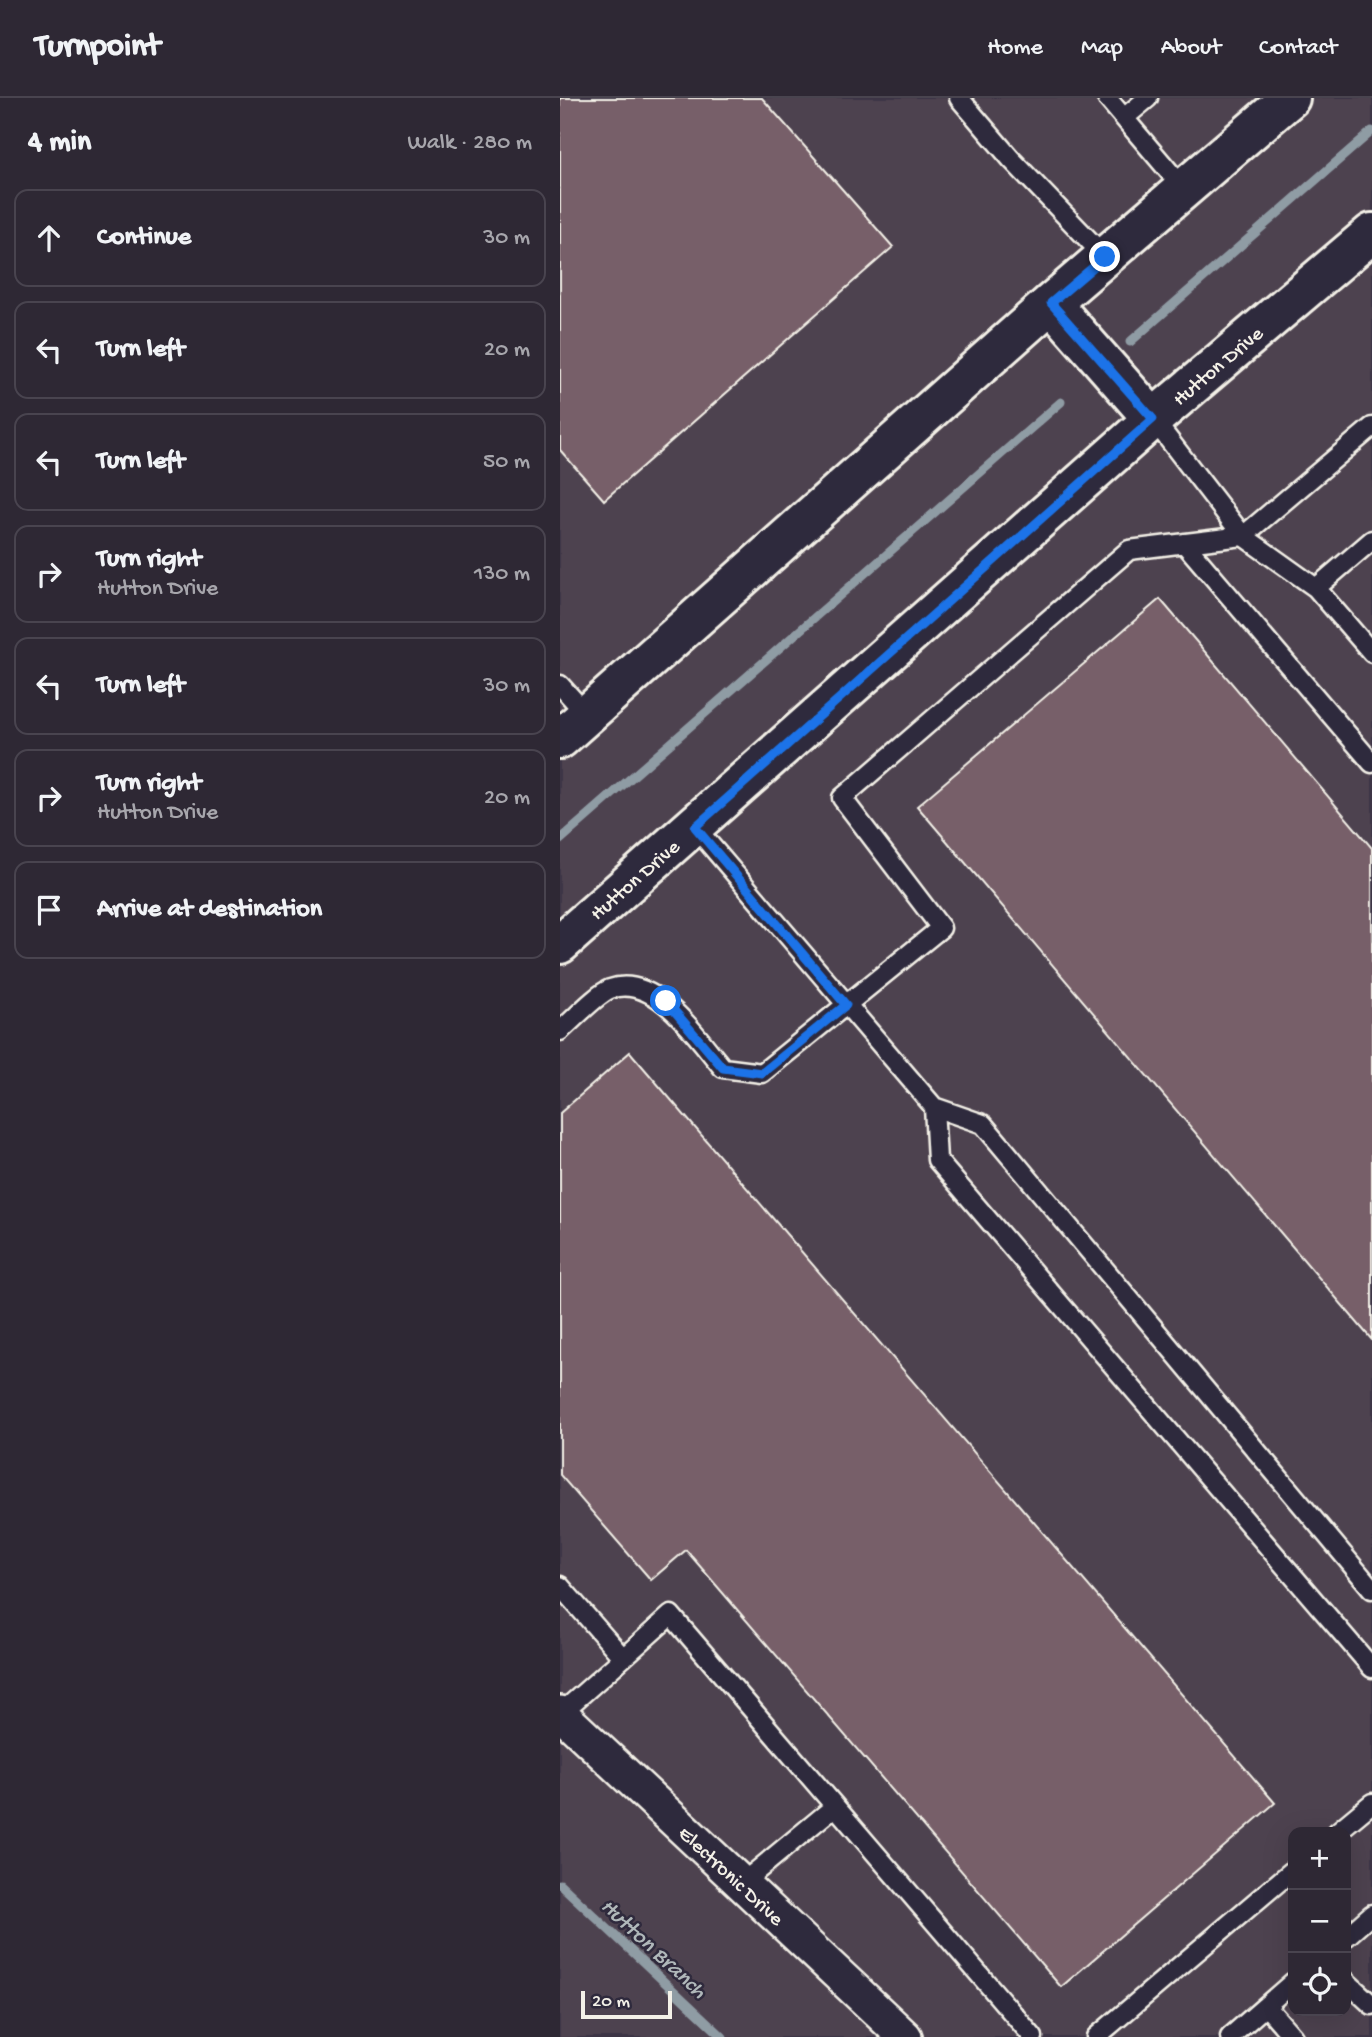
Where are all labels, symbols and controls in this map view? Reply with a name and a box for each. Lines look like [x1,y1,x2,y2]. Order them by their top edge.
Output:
text: Turnpoint [35,29,160,67]
text: Home [987,34,1043,63]
text: Map [1081,34,1123,63]
text: About [1161,34,1221,63]
text: Contact [1259,34,1337,63]
text: 4 min [28,126,91,161]
text: Walk · 280 m [408,130,532,157]
icon: ahead [30,219,68,257]
text: Continue [97,223,191,254]
text: 30 m [483,225,530,252]
route end [1089,241,1120,272]
street label: Hutton Drive [1169,322,1271,413]
icon: left [30,331,68,369]
text: Turn left [97,335,185,366]
text: 20 m [484,337,530,364]
icon: left [30,443,68,481]
text: Turn left [97,447,185,478]
text: 50 m [483,449,530,476]
text: Turn right [97,545,201,576]
icon: right [30,555,68,593]
text: 130 m [474,561,530,588]
text: Hutton Drive [97,576,218,603]
icon: left [30,667,68,705]
text: Turn left [97,671,185,702]
text: 30 m [483,673,530,700]
text: Turn right [97,769,201,800]
icon: right [30,779,68,817]
text: 20 m [484,785,530,812]
text: Hutton Drive [97,800,218,827]
street label: Hutton Drive [586,835,687,927]
icon: arrive [30,891,68,929]
text: Arrive at destination [97,895,322,926]
route start [650,985,681,1016]
street label: Electronic Drive [672,1822,788,1934]
map controls [1288,1827,1351,2016]
button: + [1288,1827,1351,1890]
button: − [1288,1890,1351,1953]
water label: Hutton Branch [594,1894,712,2006]
button: locate [1288,1953,1351,2016]
scale bar [581,1988,672,2020]
text: 20 m [592,1991,630,2014]

